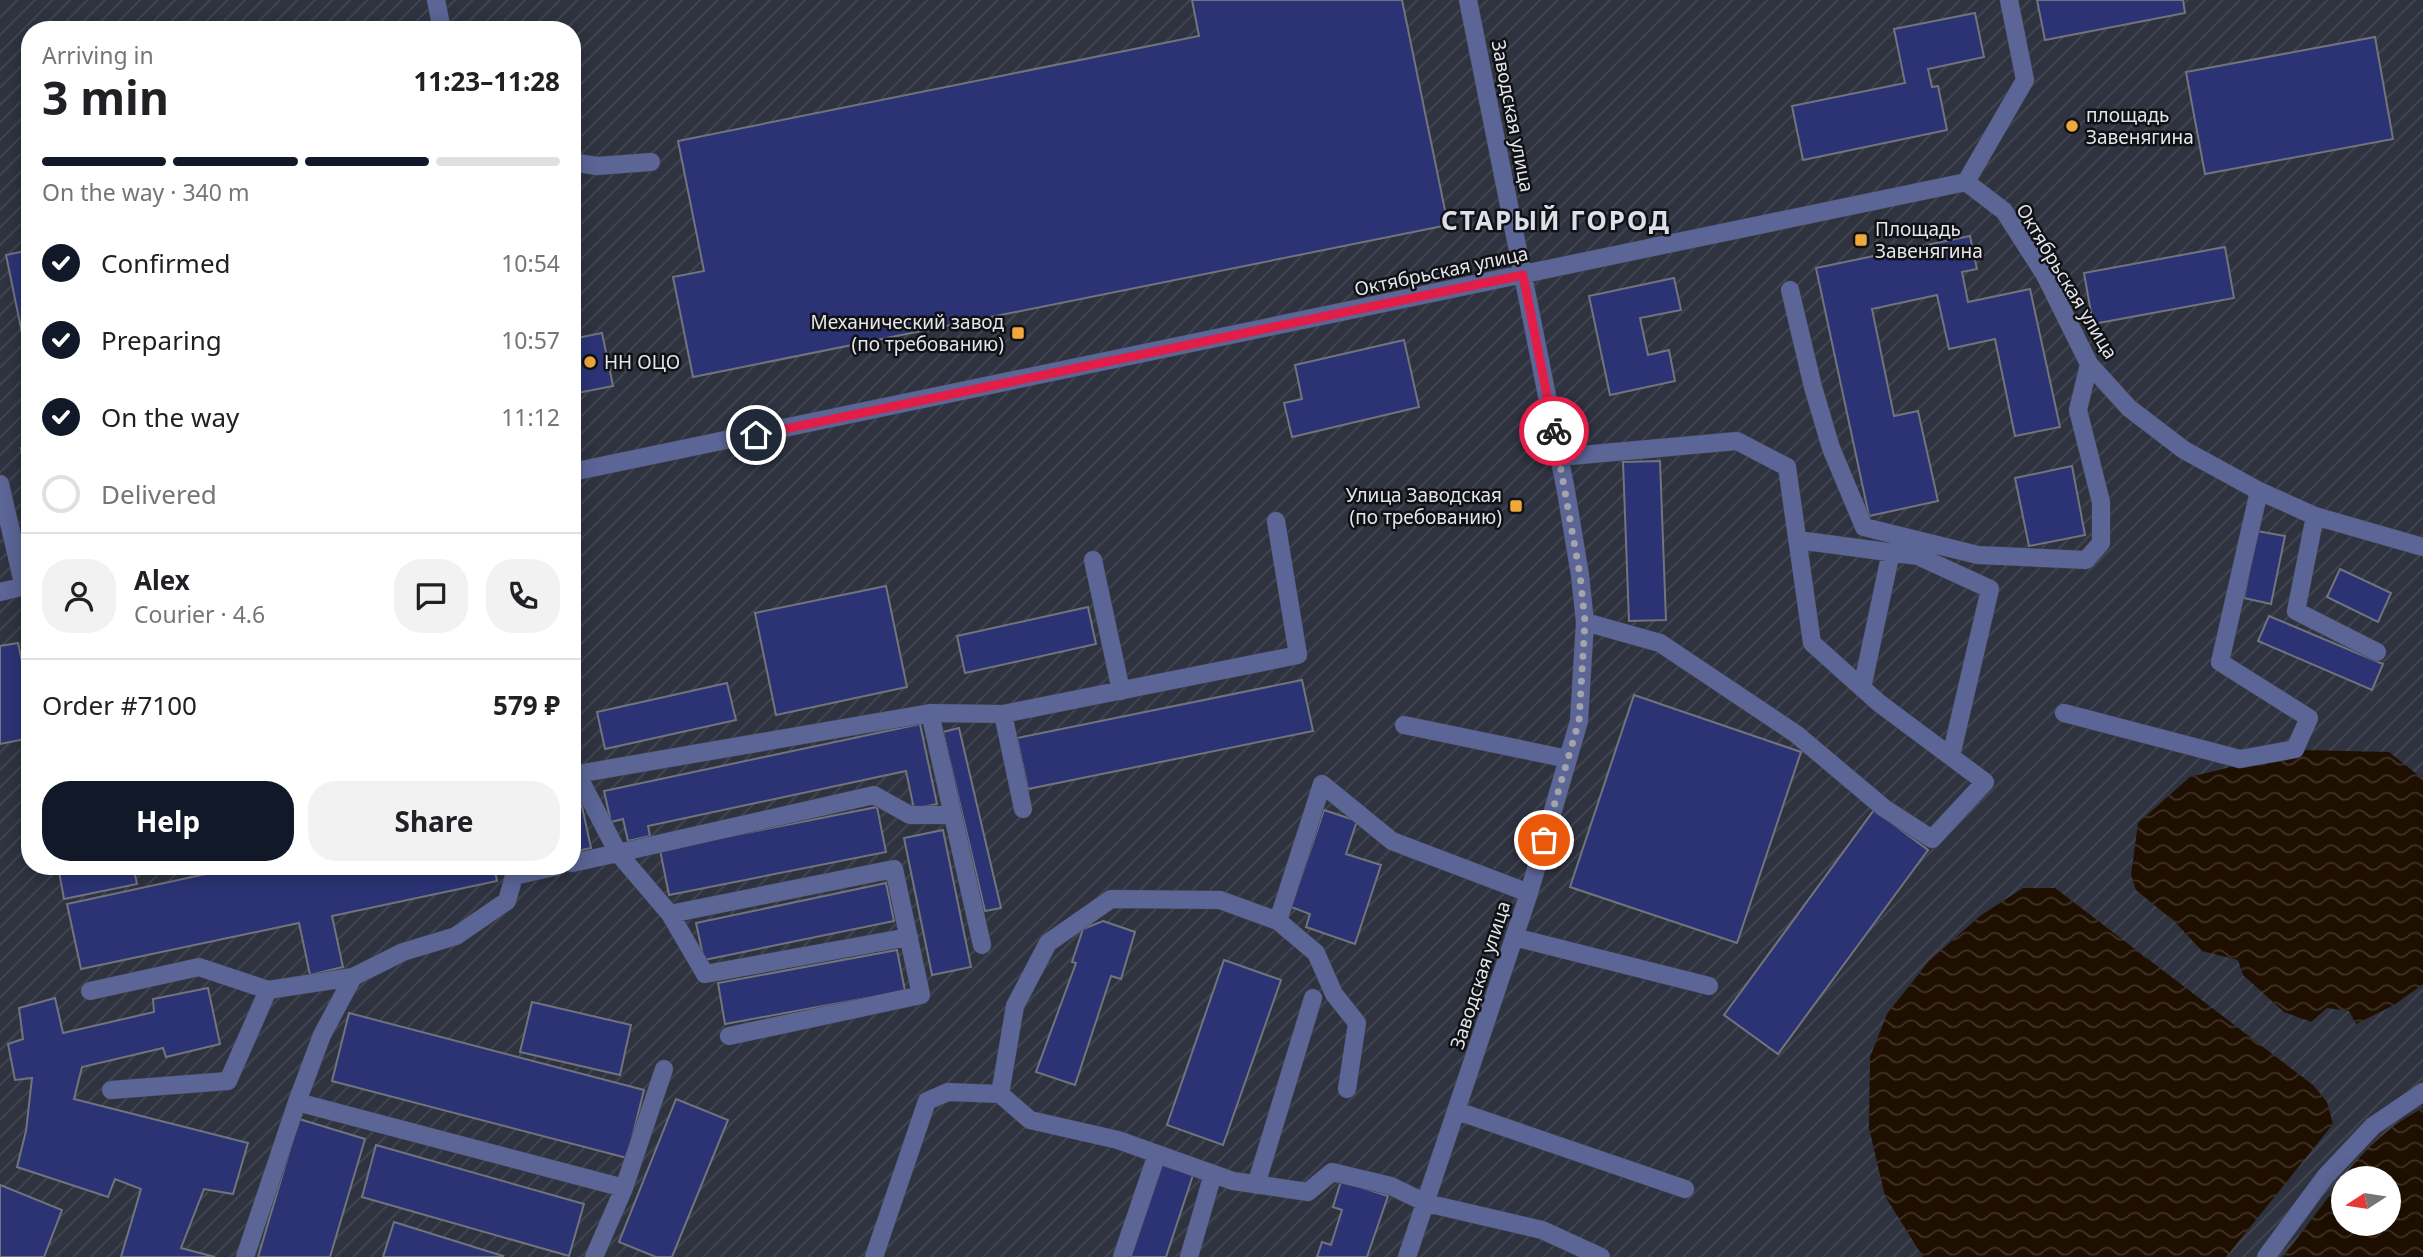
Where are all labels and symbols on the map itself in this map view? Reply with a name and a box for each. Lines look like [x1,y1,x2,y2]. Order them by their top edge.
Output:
street label: Заводская улица [1486,38,1540,194]
place label: площадь Завенягина [2086,102,2194,150]
marker: площадь Завенягина [2064,118,2080,134]
street label: Октябрьская улица [2010,198,2124,364]
district label: СТАРЫЙ ГОРОД [1441,202,1671,238]
place label: Площадь Завенягина [1875,216,1983,264]
marker: Площадь Завенягина [1853,232,1869,248]
street label: Октябрьская улица [1352,240,1530,302]
place label: Механический завод (по требованию) [810,309,1004,357]
marker: Механический завод (по требованию) [1010,325,1026,341]
place label: НН ОЦО [604,349,680,375]
marker: НН ОЦО [582,354,598,370]
courier [1519,396,1589,466]
pin [726,405,786,465]
place label: Улица Заводская (по требованию) [1346,482,1502,530]
marker: Улица Заводская (по требованию) [1508,498,1524,514]
pin [1514,810,1574,870]
street label: Заводская улица [1444,898,1516,1052]
north arrow [2331,1166,2401,1236]

